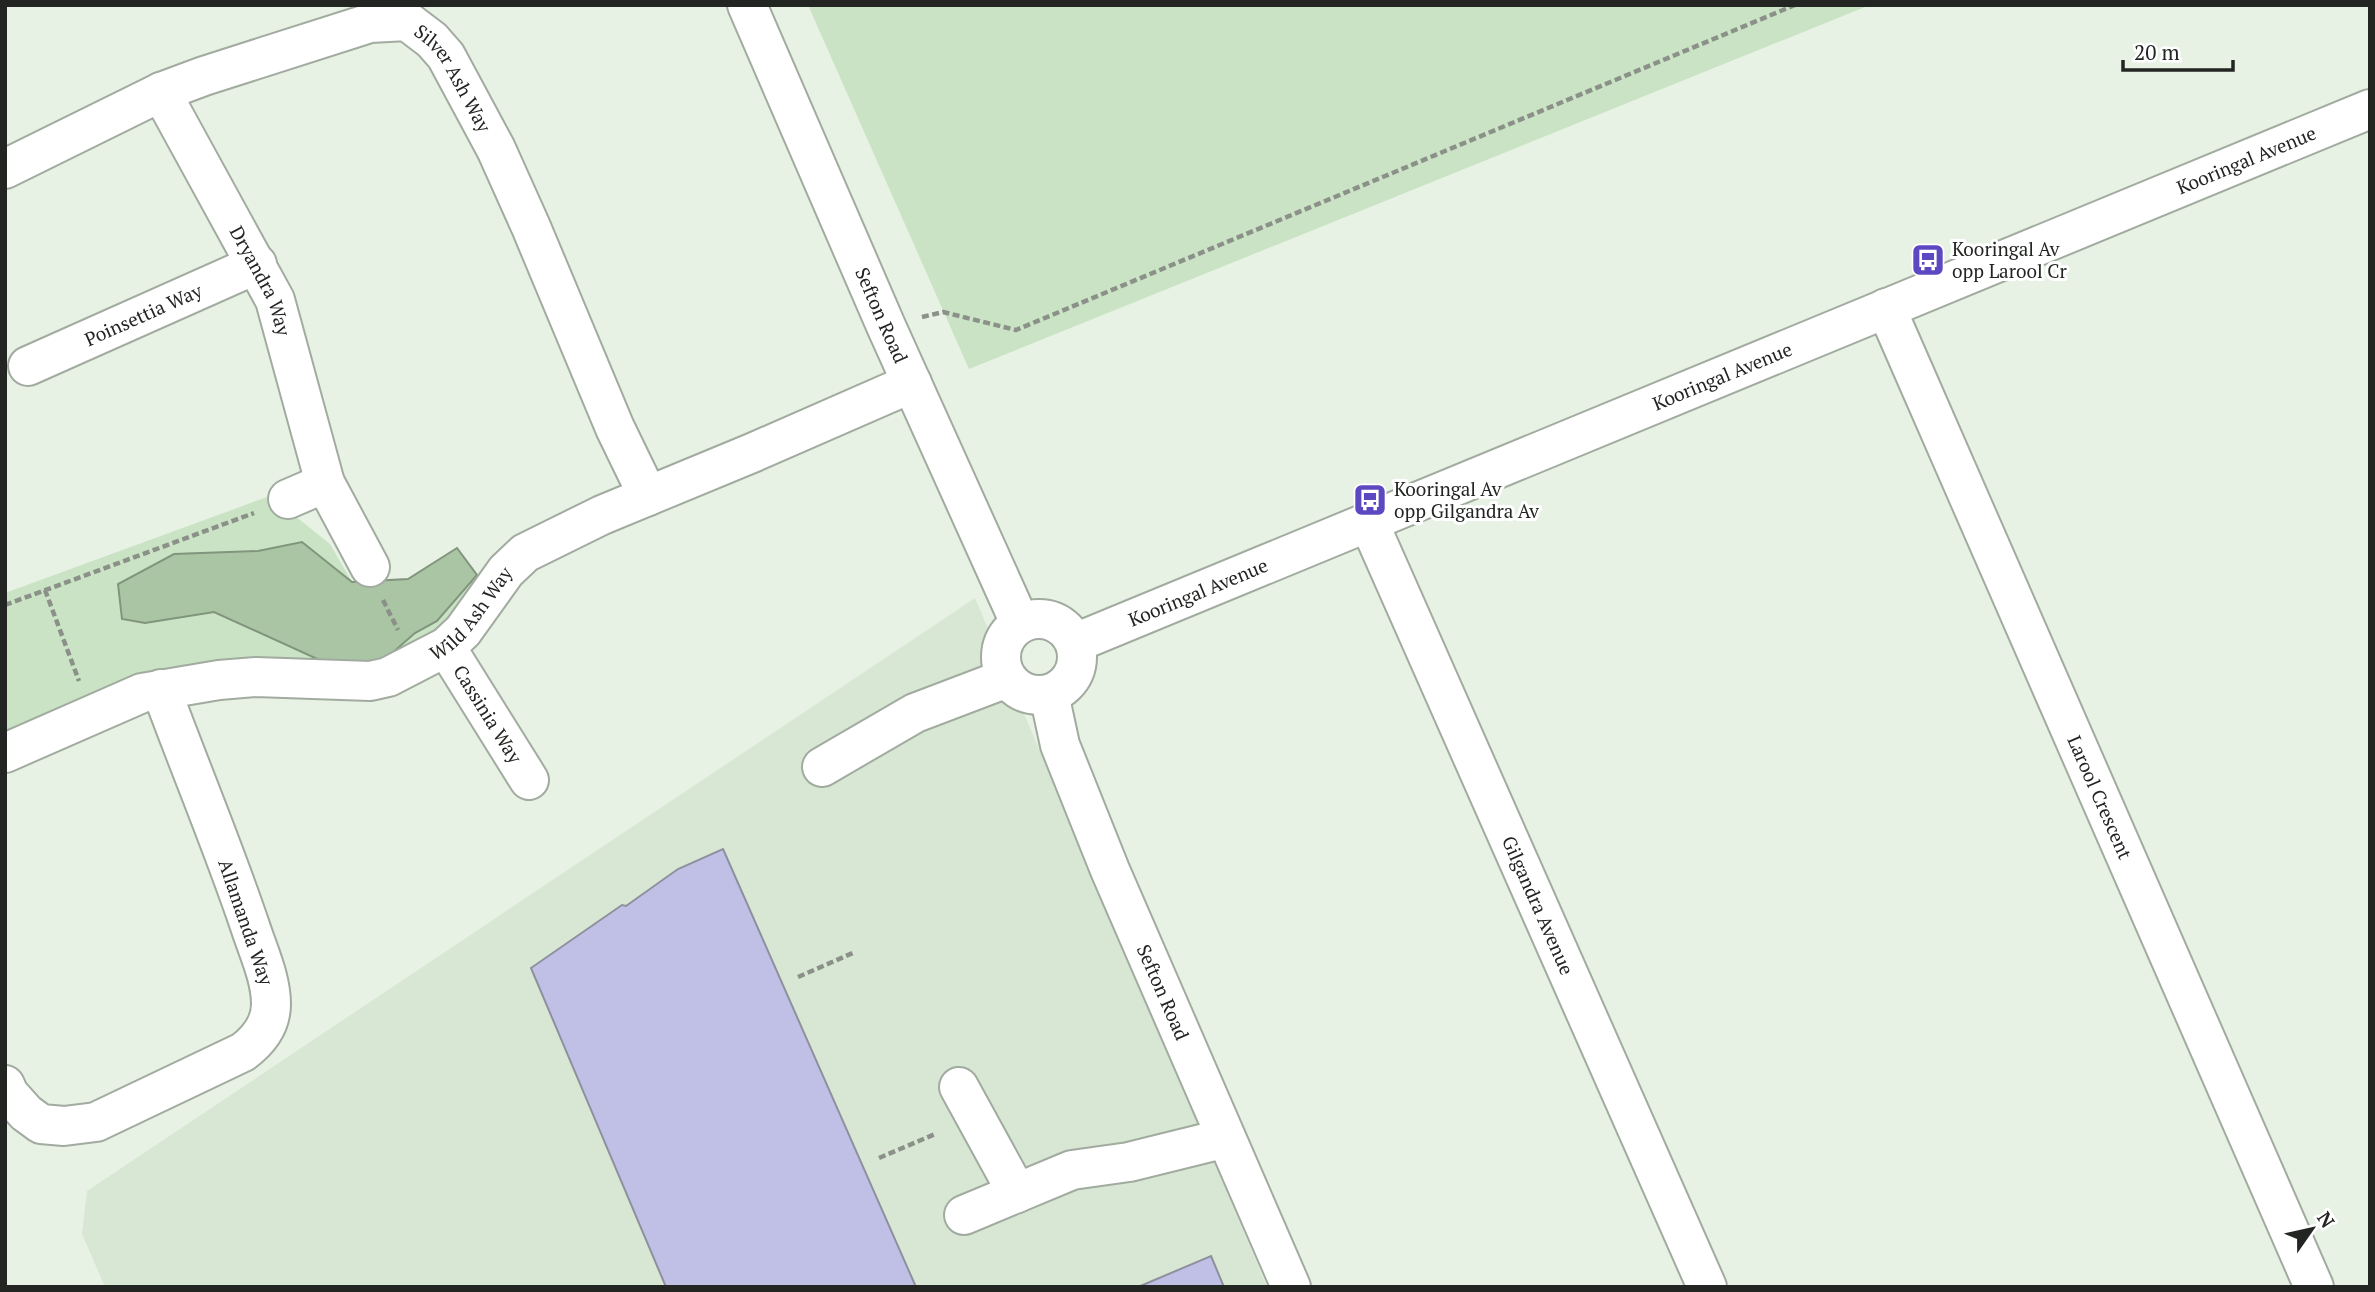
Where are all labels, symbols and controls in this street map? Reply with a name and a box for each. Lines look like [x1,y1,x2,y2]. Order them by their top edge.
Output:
street label: Silver Ash Way [410,18,498,137]
scale bar [2123,28,2233,72]
text: 20 m [2134,38,2180,66]
street label: Kooringal Avenue [2173,120,2320,199]
street label: Dryandra Way [225,221,297,339]
place label: Kooringal Av opp Larool Cr [1952,236,2068,283]
bus stop icon: Kooringal Av opp Larool Cr [1909,241,1947,279]
street label: Sefton Road [850,263,914,367]
street label: Poinsettia Way [80,277,206,351]
street label: Kooringal Avenue [1649,336,1795,416]
place label: Kooringal Av opp Gilgandra Av [1394,476,1539,523]
bus stop icon: Kooringal Av opp Gilgandra Av [1351,481,1389,519]
street label: Kooringal Avenue [1124,552,1271,632]
street label: Wild Ash Way [425,561,518,665]
street label: Cassinia Way [448,660,528,768]
street label: Larool Crescent [2062,731,2138,863]
street label: Gilgandra Avenue [1497,832,1580,978]
street label: Allamanda Way [213,855,280,989]
street label: Sefton Road [1132,940,1195,1044]
north arrow [2277,1194,2347,1264]
text: N [2312,1206,2341,1233]

